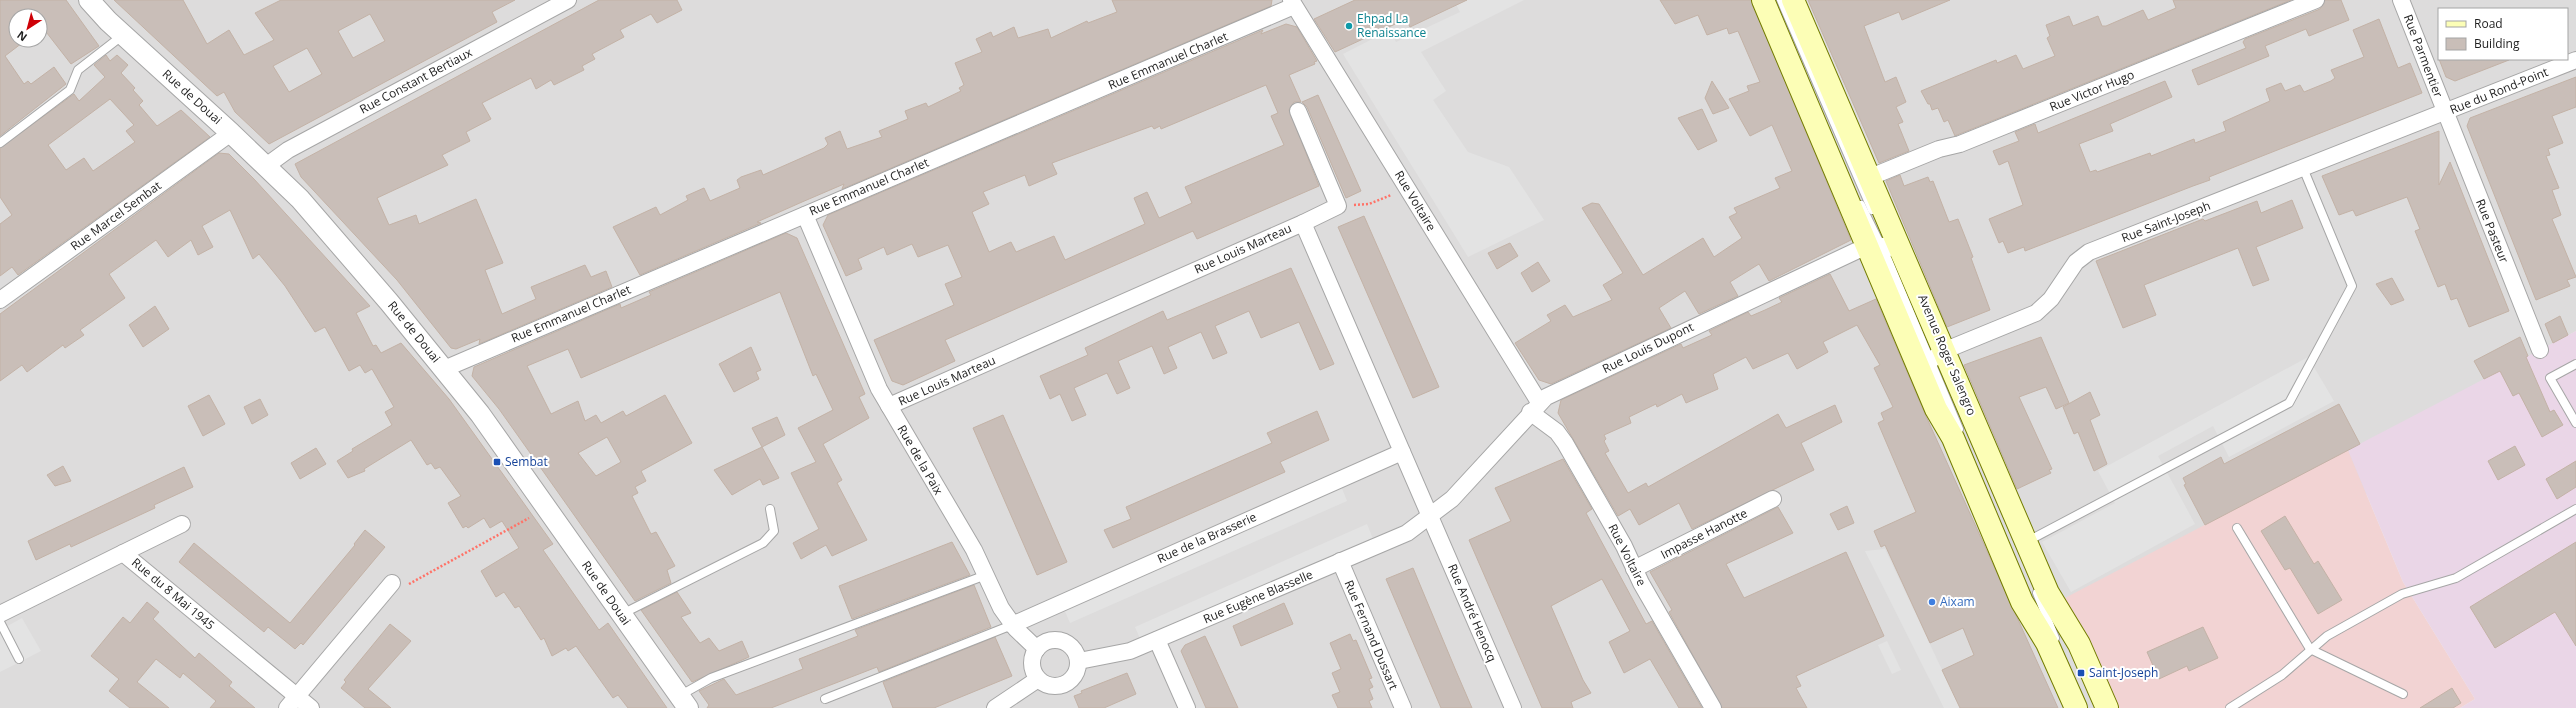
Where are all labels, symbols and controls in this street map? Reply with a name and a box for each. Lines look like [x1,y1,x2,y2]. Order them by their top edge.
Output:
north arrow [8,8,48,48]
legend [2438,8,2568,60]
place label: Ehpad La Renaissance [1357,10,1426,41]
street label: Rue Parmentier [2400,12,2447,100]
text: Road [2474,15,2503,32]
marker: Ehpad La Renaissance [1344,21,1354,31]
text: N [14,28,30,45]
street label: Rue Emmanuel Charlet [1105,28,1230,93]
text: Building [2474,35,2520,52]
street label: Rue Constant Bertiaux [357,43,476,117]
street label: Rue du Rond-Point [2447,63,2551,118]
street label: Rue de Douai [159,65,226,128]
street label: Rue Victor Hugo [2047,66,2137,115]
street label: Rue Emmanuel Charlet [806,154,931,219]
street label: Rue Voltaire [1391,167,1440,234]
street label: Rue Marcel Sembat [67,177,165,254]
street label: Rue Pasteur [2472,196,2513,265]
street label: Rue Saint-Joseph [2119,197,2213,246]
street label: Rue Louis Marteau [1191,219,1294,278]
street label: Rue Emmanuel Charlet [508,281,633,346]
street label: Avenue Roger Salengro [1914,292,1981,418]
street label: Rue de Douai [384,297,445,366]
street label: Rue Louis Dupont [1599,318,1696,377]
street label: Rue Louis Marteau [895,351,998,410]
street label: Rue de la Paix [894,422,948,498]
place label: Sembat [505,453,548,470]
marker: Sembat [492,457,502,467]
street label: Impasse Hanotte [1658,504,1750,563]
street label: Rue de la Brasserie [1155,508,1259,567]
street label: Rue Voltaire [1605,521,1650,589]
street label: Rue du 8 Mai 1945 [128,554,219,633]
street label: Rue de Douai [578,557,635,628]
street label: Rue André Henocq [1444,561,1501,664]
street label: Rue Eugène Blasselle [1200,566,1315,627]
street label: Rue Fernand Dussart [1341,577,1402,692]
place label: Aixam [1940,593,1975,610]
marker: Aixam [1927,597,1937,607]
place label: Saint-Joseph [2089,664,2158,681]
marker: Saint-Joseph [2076,668,2086,678]

